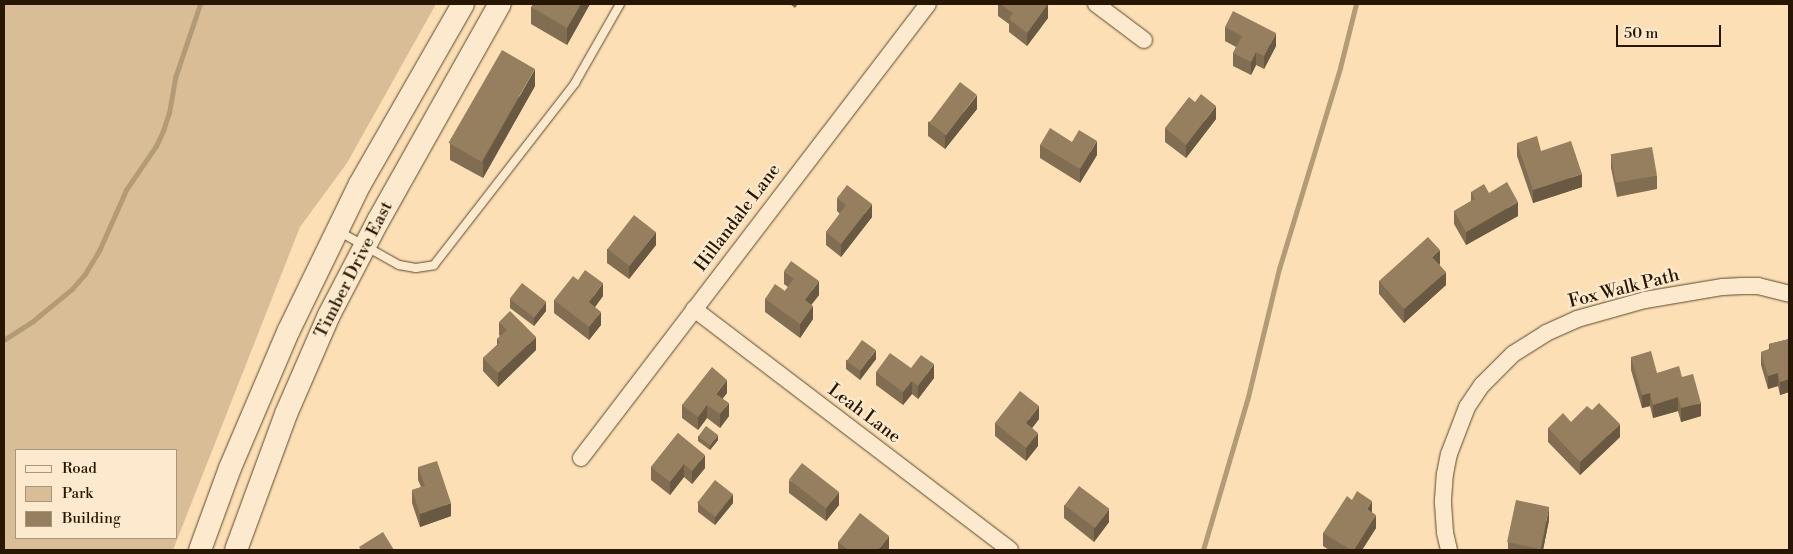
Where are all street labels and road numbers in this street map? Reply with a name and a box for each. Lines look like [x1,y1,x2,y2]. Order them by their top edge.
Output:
street label: Hillandale Lane [691,160,785,276]
street label: Timber Drive East [310,198,398,342]
street label: Fox Walk Path [1566,265,1682,313]
street label: Leah Lane [823,380,905,448]

